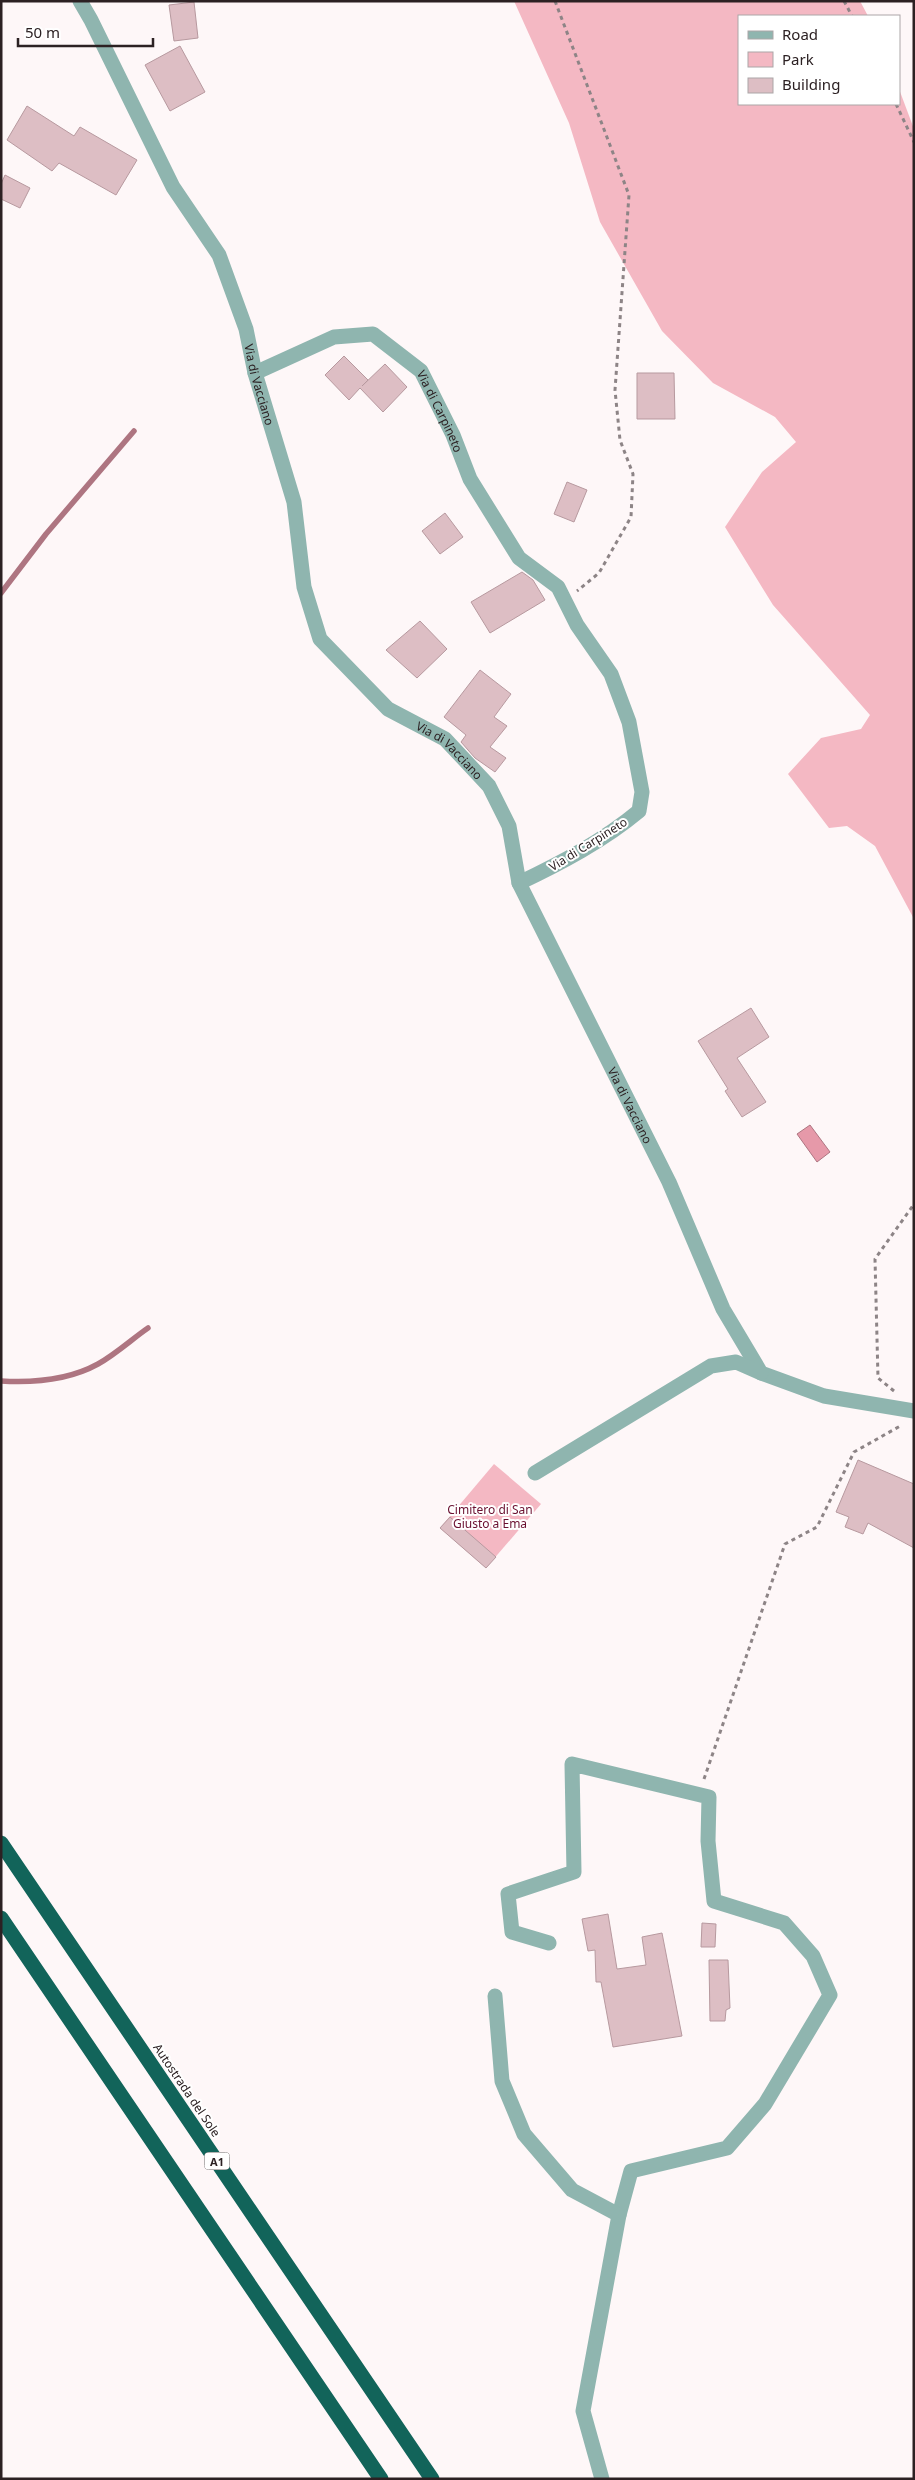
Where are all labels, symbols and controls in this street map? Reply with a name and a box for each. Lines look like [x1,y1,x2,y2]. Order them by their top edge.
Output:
scale bar [18,15,152,47]
legend [738,15,900,105]
text: 50 m [25,22,60,42]
text: Road [782,24,818,44]
text: Park [782,49,814,69]
text: Building [782,74,840,94]
street label: Via di Vacciano [241,342,279,427]
street label: Via di Carpineto [413,367,467,454]
street label: Via di Vacciano [413,717,487,783]
street label: Via di Carpineto [546,813,630,875]
street label: Via di Vacciano [604,1064,657,1146]
park label: Cimitero di San Giusto a Ema [447,1501,533,1532]
street label: Autostrada del Sole [149,2040,225,2140]
road number: A1 [204,2152,230,2170]

